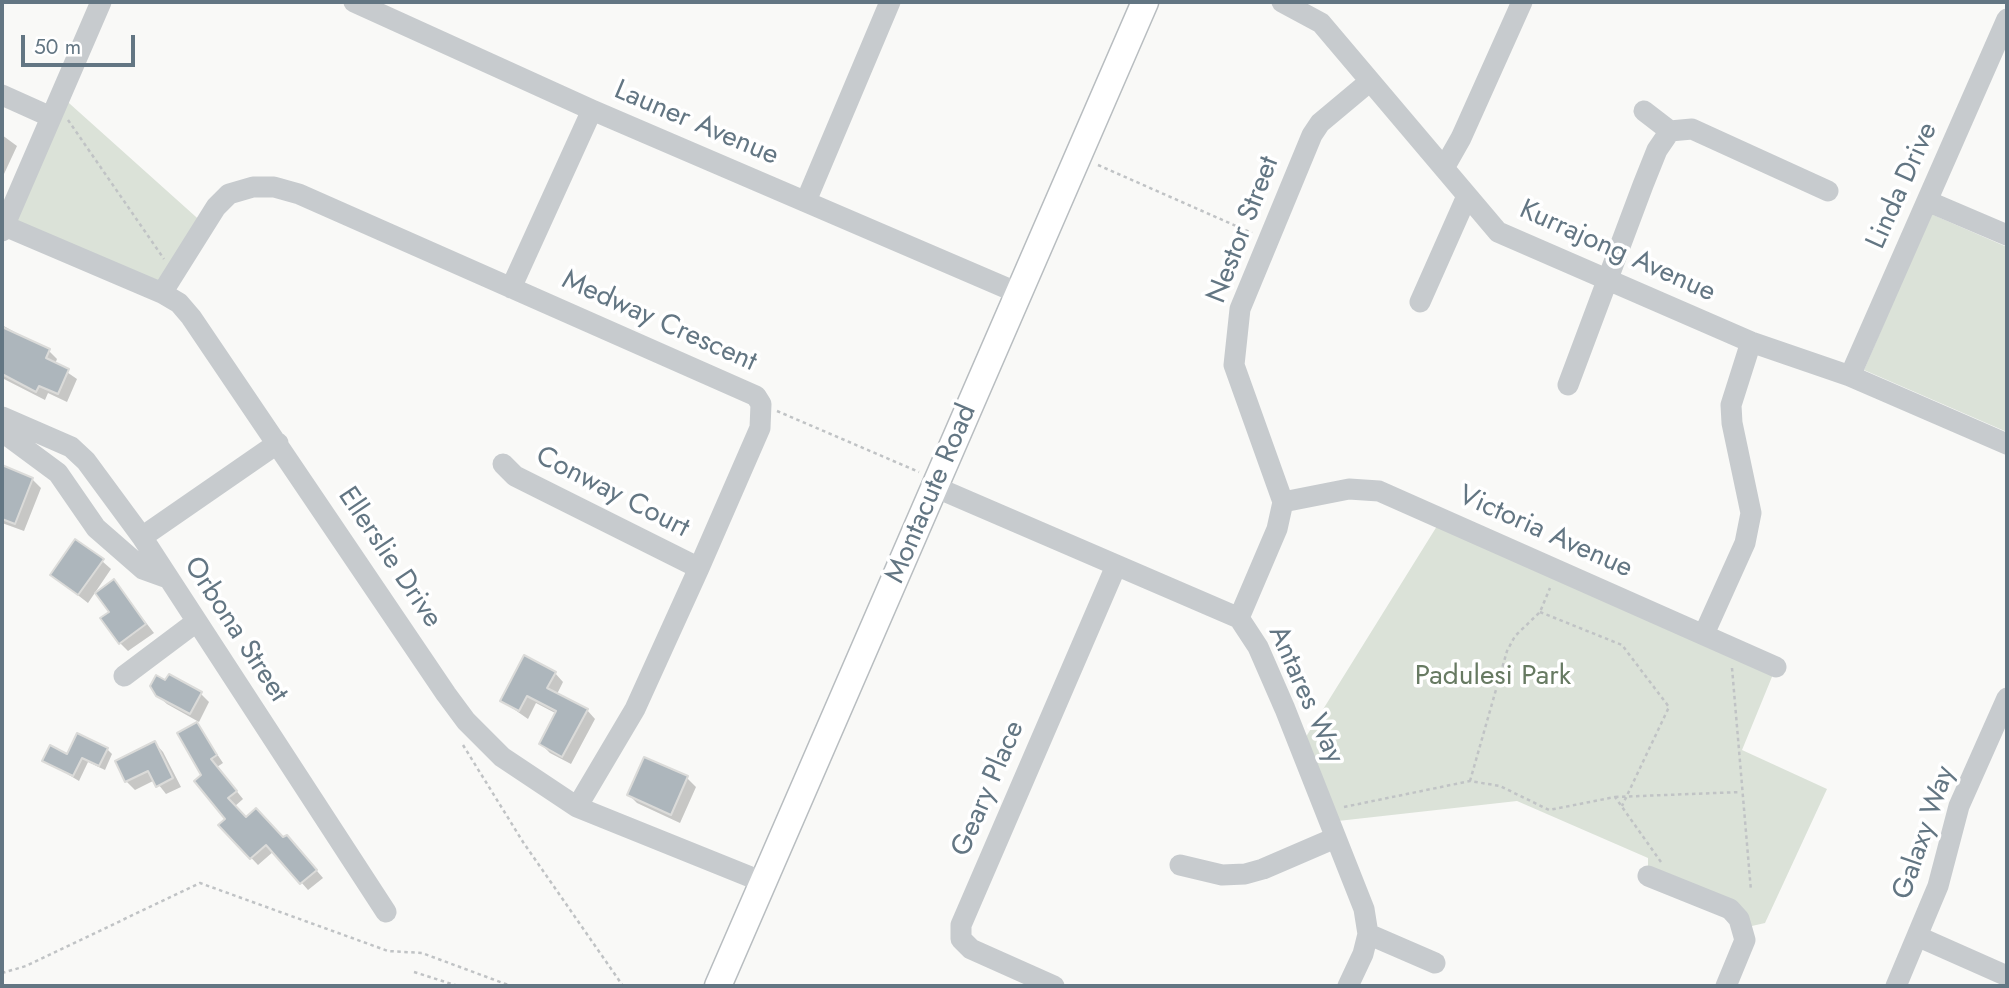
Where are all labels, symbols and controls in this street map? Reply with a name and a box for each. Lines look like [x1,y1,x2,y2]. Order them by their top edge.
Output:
scale bar [24,21,138,65]
text: 50 m [34,32,81,62]
street label: Launer Avenue [609,74,783,174]
street label: Linda Drive [1860,118,1946,254]
street label: Nestor Street [1201,152,1287,308]
street label: Kurrajong Avenue [1514,194,1720,310]
street label: Medway Crescent [557,264,761,380]
street label: Montacute Road [879,400,985,588]
street label: Conway Court [530,440,694,546]
street label: Victoria Avenue [1453,480,1637,586]
street label: Ellerslie Drive [330,481,448,635]
street label: Orbona Street [176,551,294,709]
street label: Antares Way [1260,621,1350,769]
park label: Padulesi Park [1415,660,1571,694]
street label: Geary Place [945,716,1033,862]
street label: Galaxy Way [1887,762,1963,904]

